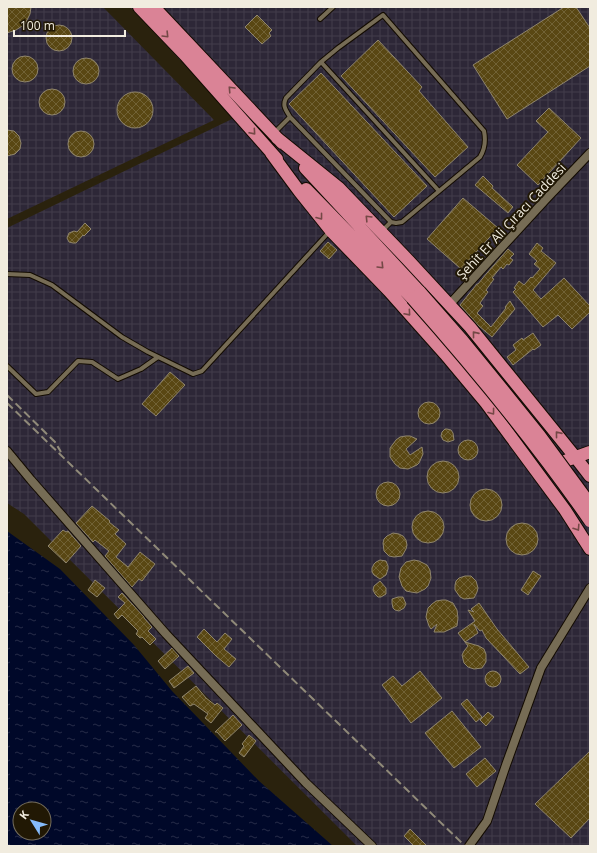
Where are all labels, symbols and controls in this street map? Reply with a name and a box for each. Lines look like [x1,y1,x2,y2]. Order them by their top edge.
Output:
scale bar [14,12,125,38]
text: 100 m [20,17,55,34]
one-way arrow [161,30,169,38]
one-way arrow [228,86,236,94]
one-way arrow [248,127,256,135]
street label: Şehit Er Ali Çıracı Caddesi [452,159,570,283]
one-way arrow [315,213,322,220]
one-way arrow [365,215,373,223]
one-way arrow [377,261,384,269]
one-way arrow [404,308,411,315]
one-way arrow [473,331,480,338]
one-way arrow [488,407,495,414]
one-way arrow [555,432,562,439]
one-way arrow [572,524,580,531]
north arrow [12,801,52,841]
text: K [15,807,32,822]

